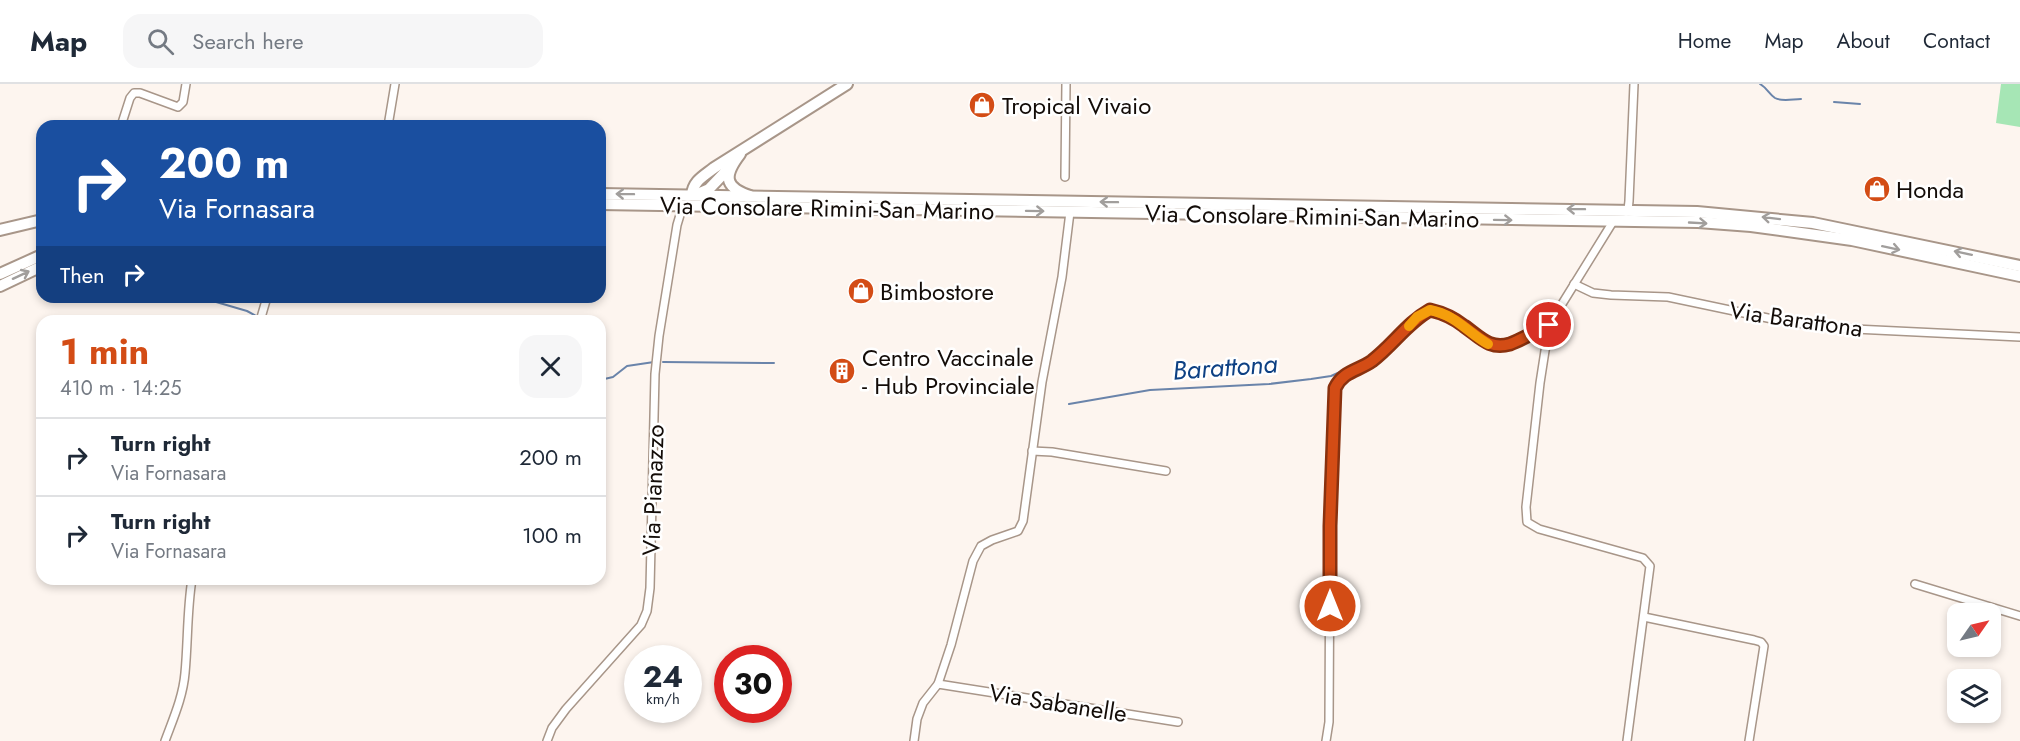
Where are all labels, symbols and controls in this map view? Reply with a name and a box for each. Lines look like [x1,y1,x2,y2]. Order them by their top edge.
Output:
search box [123,14,543,68]
text: Map [30,21,87,62]
icon: search [144,25,177,58]
text: Search here [192,25,304,57]
text: Home [1678,26,1731,56]
text: Map [1764,26,1804,56]
text: About [1837,26,1890,56]
text: Contact [1923,26,1990,56]
place label: Tropical Vivaio [1002,88,1151,123]
shop icon: Tropical Vivaio [967,90,997,120]
text: 200 m [159,133,289,194]
icon: right [60,144,138,222]
place label: Honda [1896,172,1964,207]
shop icon: Honda [1862,174,1892,204]
one-way arrow [615,188,635,200]
street label: Via Consolare Rimini-San Marino [660,188,994,228]
text: Via Fornasara [159,189,315,228]
one-way arrow [1099,196,1119,208]
street label: Via Consolare Rimini-San Marino [1145,196,1479,236]
one-way arrow [1567,204,1587,215]
one-way arrow [1025,206,1045,217]
one-way arrow [1762,212,1782,223]
one-way arrow [1493,214,1513,226]
one-way arrow [1688,217,1708,228]
one-way arrow [1882,243,1901,255]
one-way arrow [1954,247,1973,259]
icon: right [117,258,150,291]
text: Then [60,259,105,291]
one-way arrow [11,269,29,281]
place label: Bimbostore [880,274,994,309]
shop icon: Bimbostore [846,276,876,306]
street label: Via Barattona [1727,292,1865,346]
pin [1523,299,1574,350]
icon: arrive [1532,308,1565,341]
text: 1 min [60,325,149,377]
button: close [519,335,582,398]
place label: Centro Vaccinale - Hub Provinciale [862,340,1035,403]
water label: Barattona [1171,344,1279,390]
building icon: Centro Vaccinale - Hub Provinciale [827,356,857,386]
text: 410 m · 14:25 [60,374,182,403]
street label: Via Pianazzo [633,424,673,556]
text: Turn right [111,427,211,459]
icon: right [60,441,93,474]
text: 200 m [519,441,582,473]
text: Via Fornasara [111,459,226,488]
text: Turn right [111,505,211,537]
icon: right [60,519,93,552]
text: 100 m [522,519,582,551]
text: Via Fornasara [111,537,226,566]
position arrow [1298,574,1362,638]
north arrow [1947,603,2001,657]
map controls [1947,603,2001,723]
speed limit sign: 30 [714,645,792,723]
text: 24 [643,655,683,698]
button: layers [1947,669,2001,723]
street label: Via Sabanelle [987,675,1129,731]
text: km/h [646,688,680,710]

